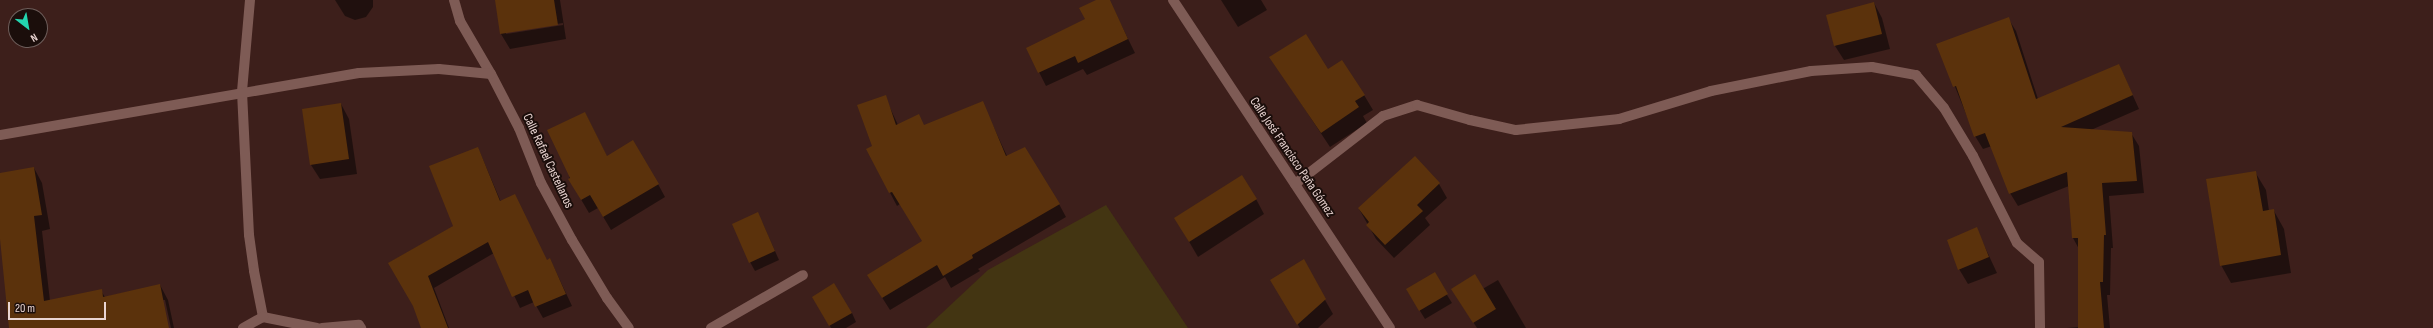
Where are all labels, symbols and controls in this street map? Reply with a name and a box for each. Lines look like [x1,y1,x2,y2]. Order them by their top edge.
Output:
north arrow [8,8,48,48]
text: N [28,31,40,45]
street label: Calle José Francisco Peña Gómez [1246,94,1338,220]
street label: Calle Rafael Castellanos [519,111,577,211]
scale bar [10,294,108,320]
text: 20 m [15,301,35,316]

